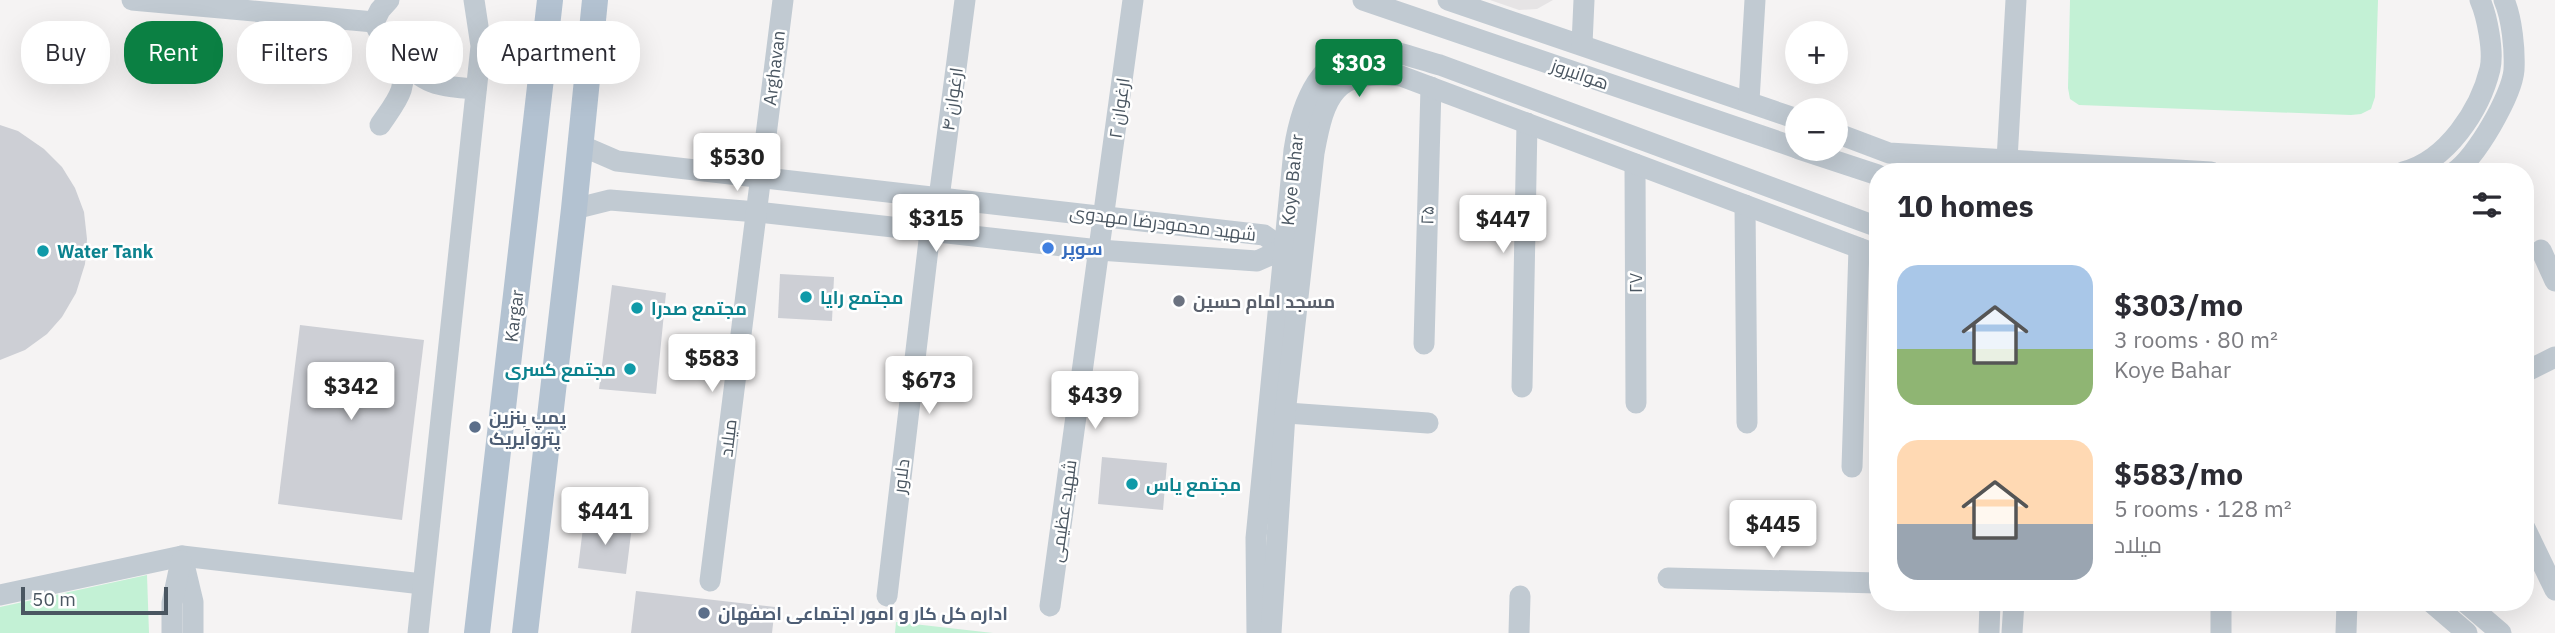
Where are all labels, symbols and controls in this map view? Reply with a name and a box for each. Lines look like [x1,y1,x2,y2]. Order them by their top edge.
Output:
chip: Buy [21,21,110,84]
chip: Rent [124,21,223,84]
chip: Filters [237,21,352,84]
chip: New [366,21,463,84]
chip: Apartment [477,21,640,84]
map controls [1785,21,1848,161]
button: + [1785,21,1848,84]
street label: Arghavan [758,29,790,107]
pin: $303 [1318,40,1400,99]
text: $303 [1331,47,1387,77]
street label: هوانیروز [1547,53,1612,95]
street label: ارغوان ۴ [936,66,968,132]
street label: ارغوان ۲ [1103,76,1135,140]
button: − [1785,98,1848,161]
street label: Koye Bahar [1276,133,1308,227]
pin: $530 [696,134,778,193]
text: $530 [709,141,765,171]
text: 10 homes [1897,186,2034,225]
icon: filters [2468,186,2506,224]
pin: $315 [895,194,977,254]
pin: $447 [1462,196,1544,255]
street label: شهید محمودرضا مهدوی [1068,200,1258,246]
text: $315 [908,202,964,232]
text: $447 [1475,203,1531,233]
street label: ۲۵ [1415,205,1439,225]
place label: سوپر [1061,237,1103,261]
place label: Water Tank [57,240,154,263]
marker: سوپر [1040,240,1056,256]
marker: Water Tank [35,243,51,259]
street label: ۲۷ [1624,273,1647,293]
text: $303/mo [2114,285,2243,324]
place label: مجتمع رایا [820,286,903,310]
street label: Kargar [499,288,529,344]
marker: مجتمع رایا [798,289,814,305]
place label: مسجد امام حسین [1193,290,1335,314]
marker: مسجد امام حسین [1171,293,1187,309]
icon: home [1953,293,2037,377]
place label: مجتمع صدرا [651,297,747,321]
marker: مجتمع صدرا [629,300,645,316]
text: 3 rooms · 80 m² [2114,324,2278,354]
pin: $583 [671,334,753,394]
text: $583 [684,342,740,372]
text: Koye Bahar [2114,354,2231,384]
pin: $673 [888,356,970,416]
place label: مجتمع کسری [505,358,616,382]
marker: مجتمع کسری [622,361,638,377]
pin: $342 [310,362,392,422]
text: $673 [901,364,957,394]
text: $342 [323,370,379,400]
pin: $439 [1054,372,1136,431]
text: $439 [1067,379,1123,409]
place label: پمپ بنزین پتروآیریک [489,406,567,451]
street label: میلاد [714,418,742,458]
marker: پمپ بنزین پتروآیریک [467,419,483,435]
text: $583/mo [2114,454,2243,493]
street label: دلاور [887,457,915,496]
street label: شهید عظیمی [1044,458,1082,564]
icon: home [1953,468,2037,552]
place label: مجتمع یاس [1146,473,1241,497]
marker: مجتمع یاس [1124,476,1140,492]
pin: $441 [564,488,646,547]
text: 5 rooms · 128 m² [2114,493,2292,523]
text: $441 [577,495,633,525]
pin: $445 [1732,500,1814,560]
text: $445 [1745,508,1801,538]
text: میلاد [2114,529,2162,559]
scale bar [21,584,168,616]
text: 50 m [32,587,76,611]
place label: اداره کل کار و امور اجتماعی اصفهان [718,602,1008,625]
marker: اداره کل کار و امور اجتماعی اصفهان [696,605,712,621]

